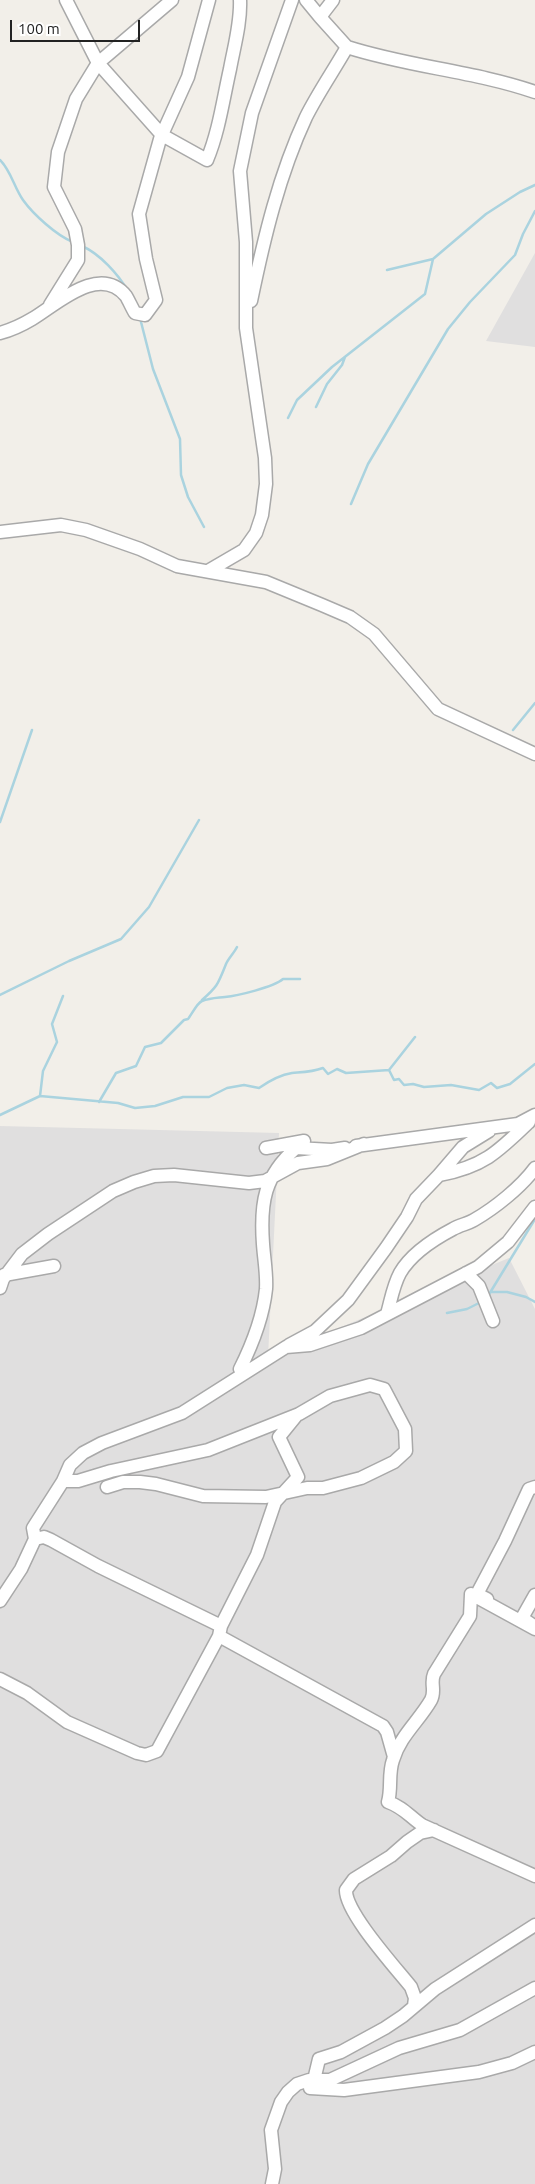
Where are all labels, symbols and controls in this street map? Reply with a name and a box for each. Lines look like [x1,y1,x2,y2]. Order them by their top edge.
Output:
scale bar [12,10,142,42]
text: 100 m [18,20,60,37]

